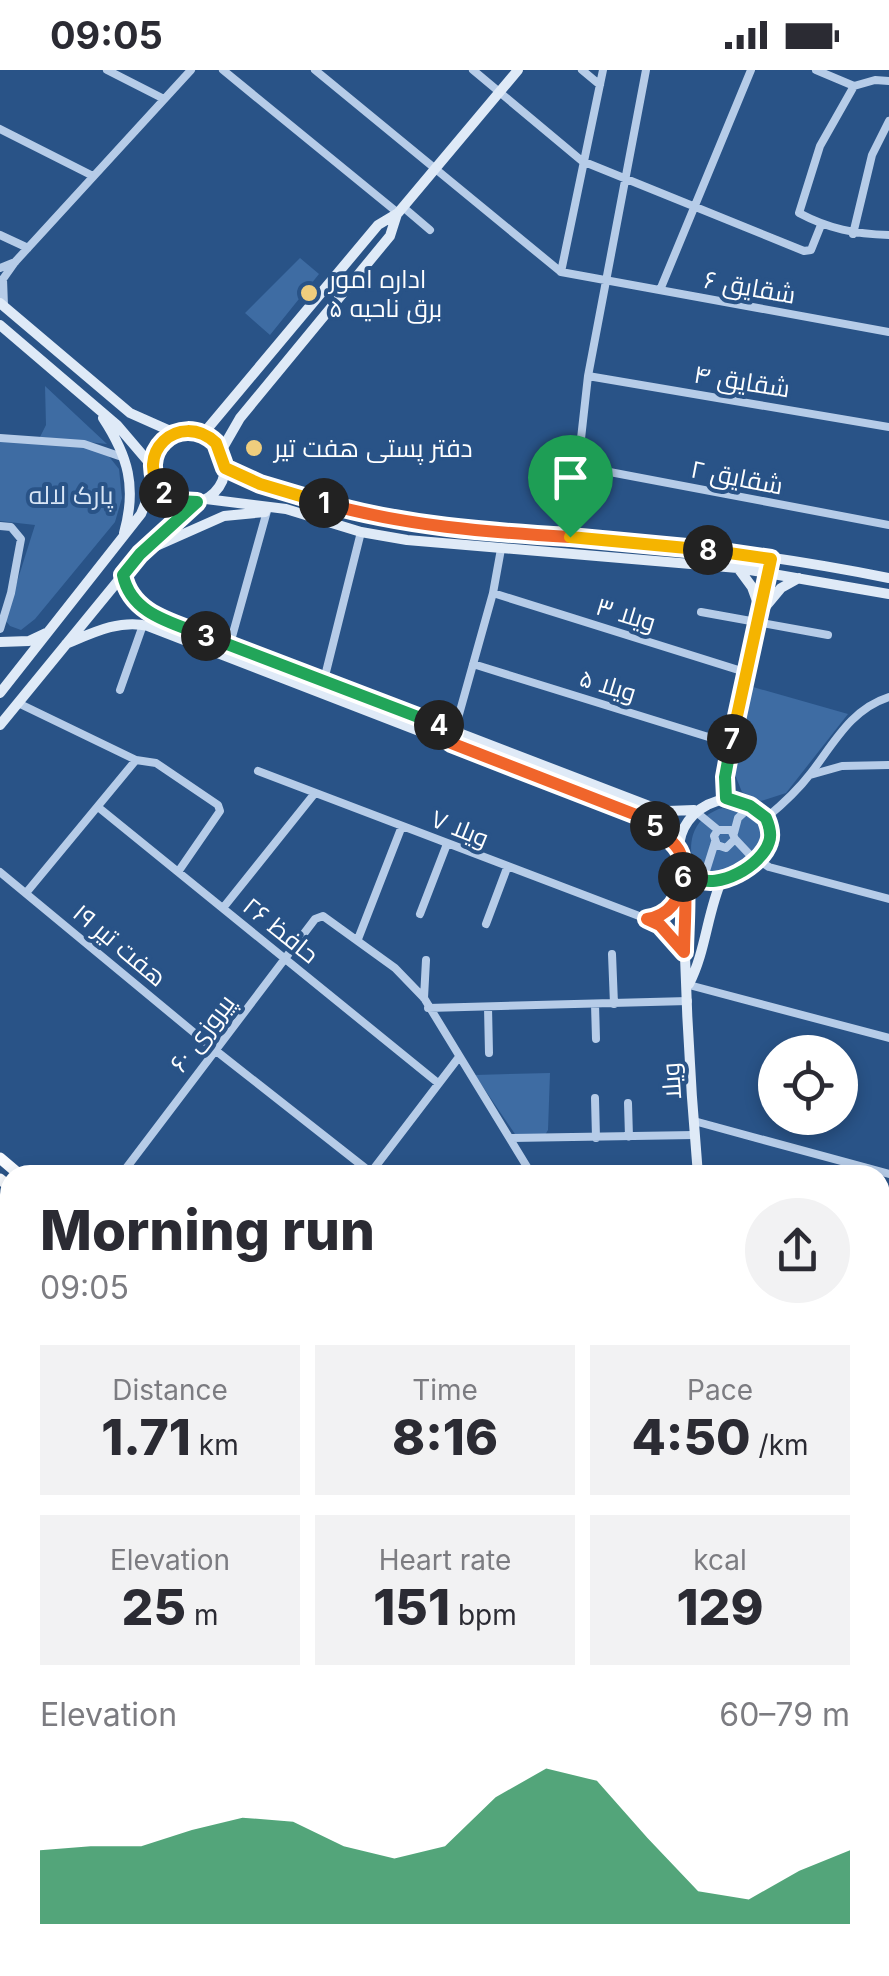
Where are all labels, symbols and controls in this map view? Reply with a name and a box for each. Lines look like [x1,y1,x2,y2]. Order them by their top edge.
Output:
text: 09:05 [50,12,163,58]
place label: اداره امور برق ناحیه ۵ [327,264,442,324]
street label: شقایق ۶ [702,264,798,311]
marker: اداره امور برق ناحیه ۵ [298,282,320,304]
street label: شقایق ۴ [692,359,792,404]
place label: دفتر پستی هفت تیر [272,433,473,465]
pin [528,435,613,538]
marker: دفتر پستی هفت تیر [243,437,265,459]
icon: arrive [543,450,598,505]
street label: شقایق ۲ [688,453,786,502]
pin: 2 [139,468,189,518]
text: 2 [155,476,173,510]
pin: 1 [299,478,349,528]
park label: پارک لاله [29,480,114,512]
text: 1 [318,486,330,520]
pin: 8 [683,525,733,575]
text: 8 [699,533,717,567]
street label: ویلا ۳ [592,591,660,637]
pin: 3 [181,611,231,661]
text: 3 [197,619,215,653]
street label: ویلا ۵ [576,662,640,708]
pin: 4 [414,700,464,750]
text: 4 [430,708,448,742]
pin: 7 [707,714,757,764]
text: 7 [724,722,740,756]
pin: 5 [630,801,680,851]
street label: ویلا ۷ [427,803,493,853]
text: 5 [646,809,664,843]
pin: 6 [658,852,708,902]
text: 6 [674,860,692,894]
street label: حافظ ۲۶ [237,890,325,970]
street label: هفت تیر ۱۹ [67,897,173,993]
street label: پیروزی ۶۰ [163,988,243,1079]
map controls [758,1035,858,1135]
button: locate [758,1035,858,1135]
street label: ویلا [655,1061,687,1101]
text: Morning run [40,1197,375,1263]
button: share [745,1198,850,1303]
text: 09:05 [40,1268,129,1307]
text: Distance [112,1373,228,1407]
text: Time [412,1373,478,1407]
text: Pace [687,1373,753,1407]
text: 1.71 [101,1407,191,1467]
text: 8:16 [392,1407,498,1467]
text: 4:50 [631,1407,751,1467]
text: km [191,1428,239,1462]
text: /km [751,1428,809,1462]
text: Elevation [110,1543,230,1577]
text: Heart rate [379,1543,511,1577]
text: kcal [693,1543,747,1577]
text: 25 [122,1577,186,1637]
text: 151 [373,1577,450,1637]
text: 129 [676,1577,764,1637]
text: m [186,1598,218,1632]
text: bpm [450,1598,517,1632]
text: Elevation [40,1695,177,1734]
text: 60–79 m [719,1695,850,1734]

